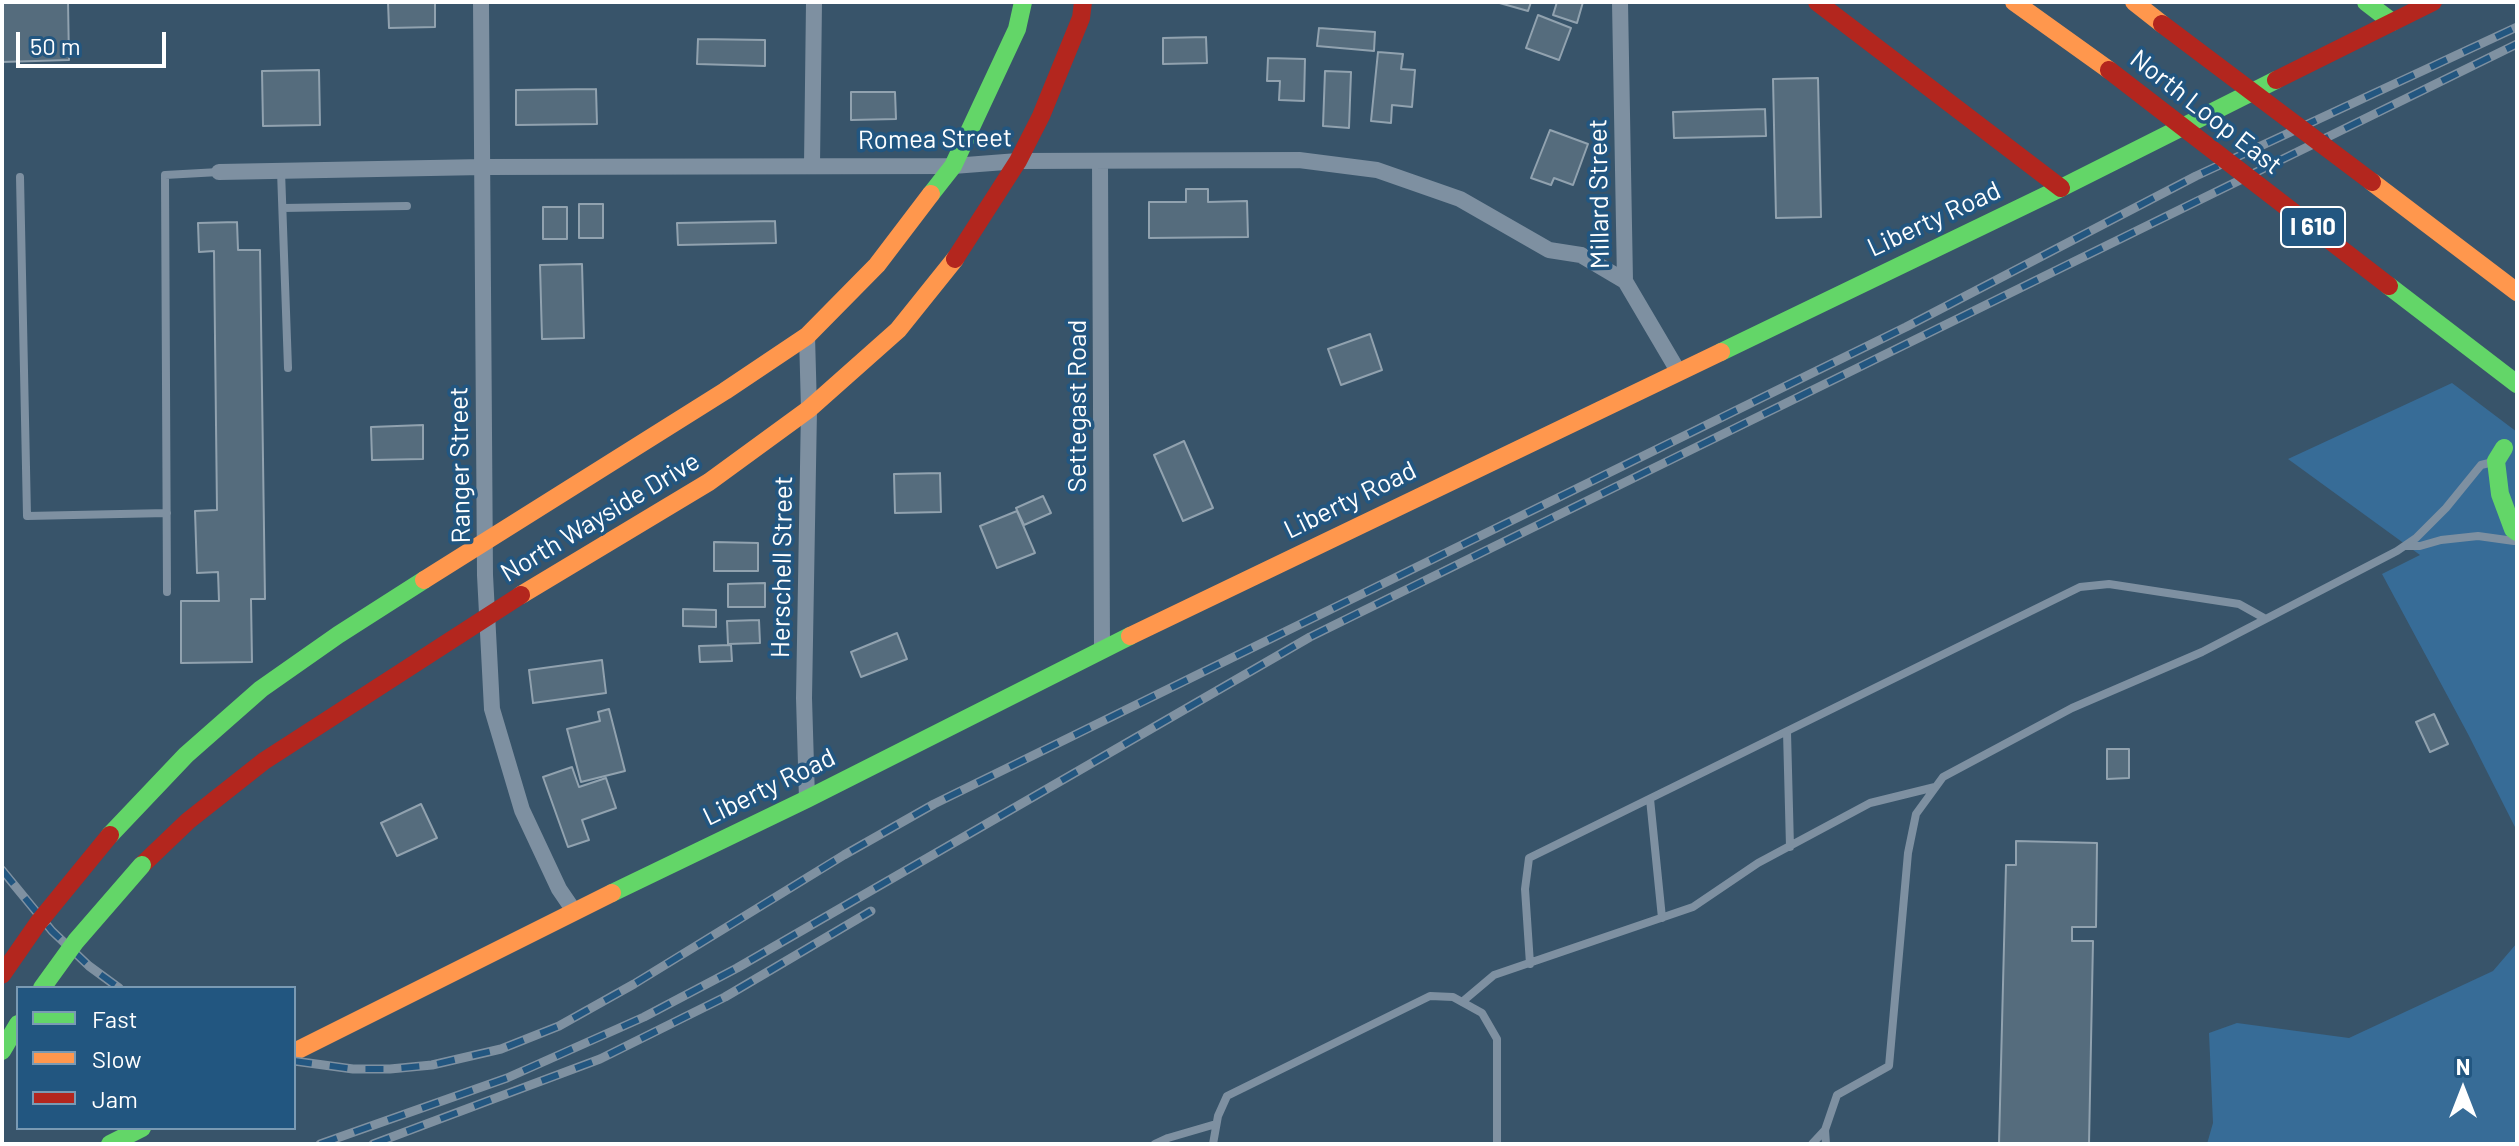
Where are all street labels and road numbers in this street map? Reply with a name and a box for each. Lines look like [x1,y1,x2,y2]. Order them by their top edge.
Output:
street label: North Loop East [2124,43,2288,181]
street label: Millard Street [1582,119,1616,269]
street label: Romea Street [857,122,1013,156]
street label: Liberty Road [1863,175,2005,263]
road number: I 610 [2281,207,2345,247]
street label: Settegast Road [1061,319,1093,493]
street label: Ranger Street [443,386,477,544]
street label: North Wayside Drive [495,445,705,589]
street label: Liberty Road [1279,455,1421,545]
street label: Herschell Street [765,476,799,658]
street label: Liberty Road [698,742,840,832]

